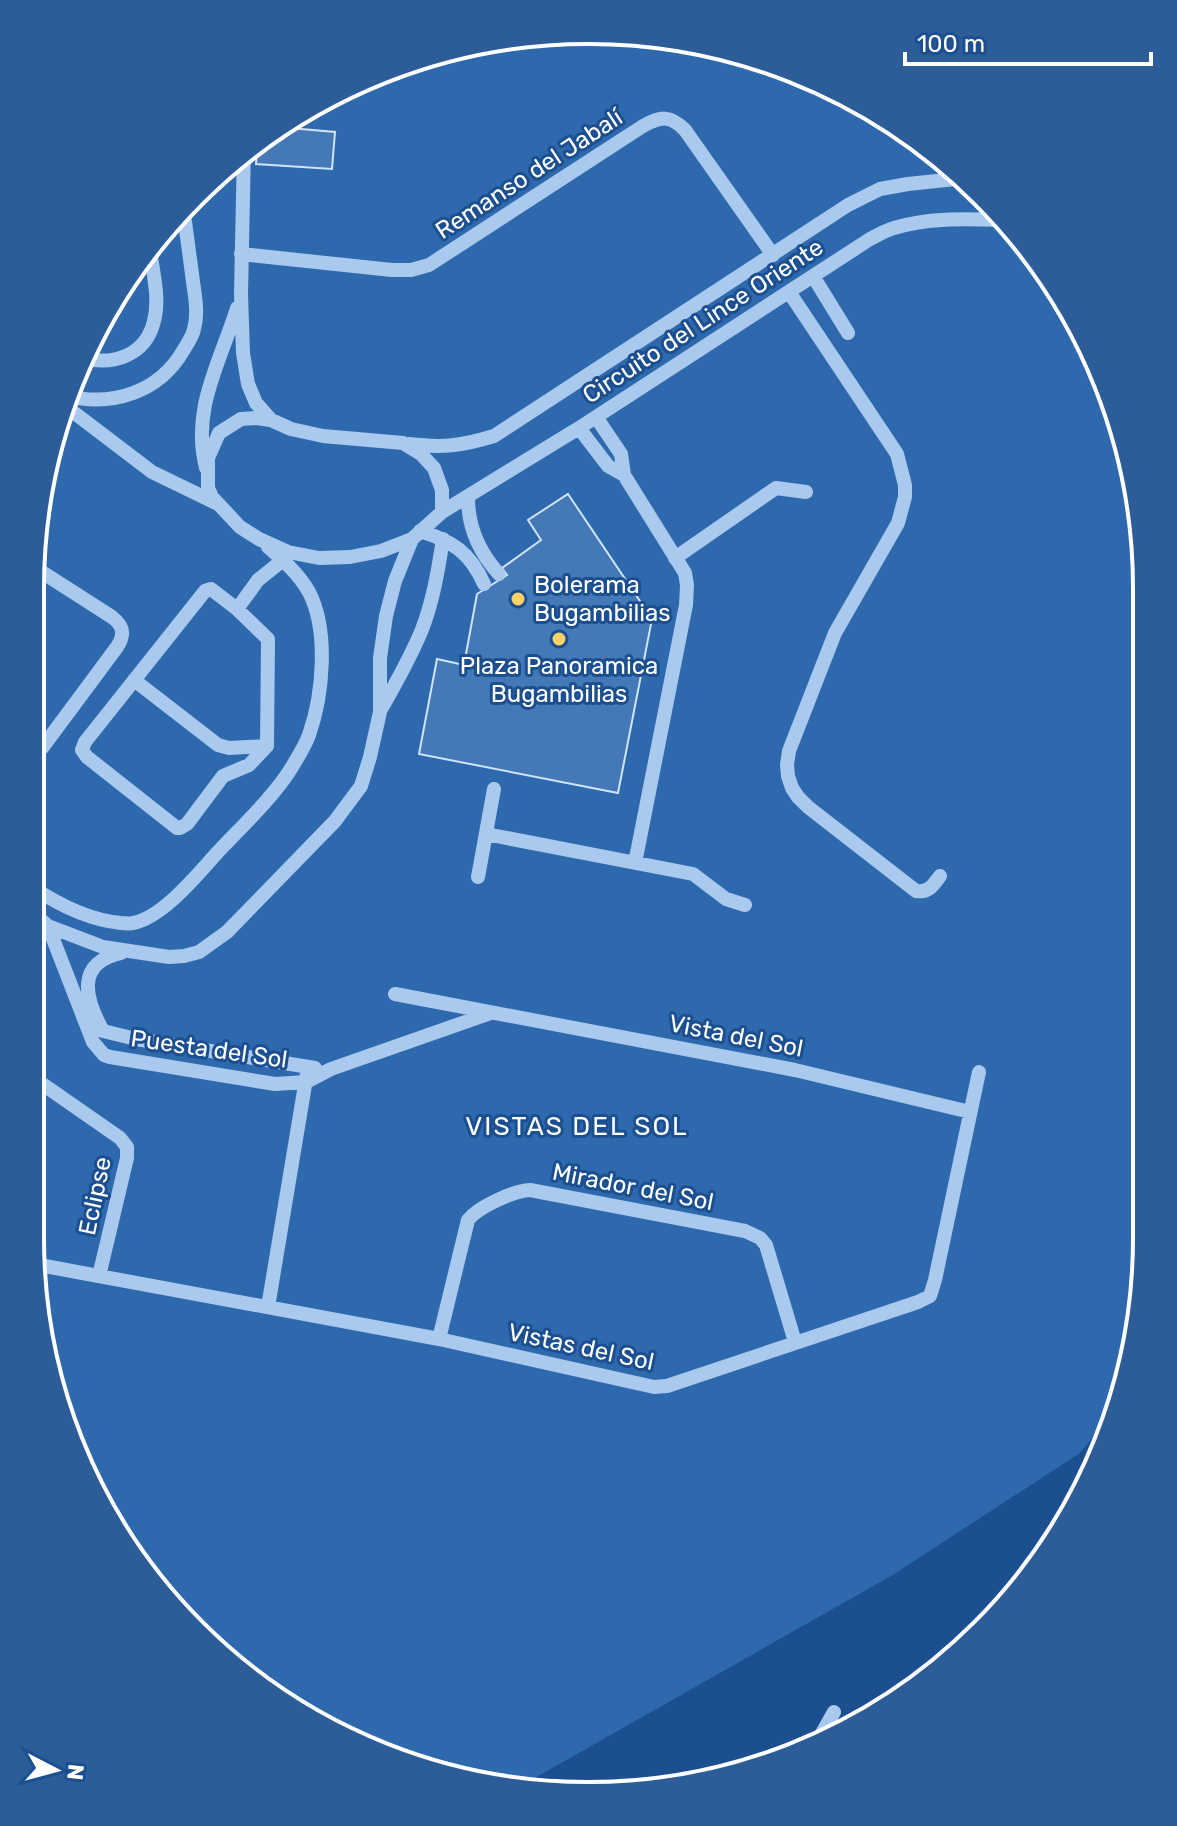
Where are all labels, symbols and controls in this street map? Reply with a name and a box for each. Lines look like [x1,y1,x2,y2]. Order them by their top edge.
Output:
scale bar [905,16,1151,66]
text: 100 m [917,30,985,58]
street label: Remanso del Jabalí [430,103,629,245]
street label: Circuito del Lince Oriente [578,233,828,409]
place label: Bolerama Bugambilias [534,571,671,627]
marker: Bolerama Bugambilias [509,590,527,608]
marker: Plaza Panoramica Bugambilias [550,630,568,648]
place label: Plaza Panoramica Bugambilias [460,652,658,708]
street label: Vista del Sol [667,1009,805,1063]
street label: Puesta del Sol [129,1024,289,1074]
district label: VISTAS DEL SOL [465,1111,689,1142]
street label: Eclipse [73,1154,117,1238]
street label: Mirador del Sol [550,1158,716,1216]
street label: Vistas del Sol [506,1318,656,1376]
north arrow [16,1730,96,1810]
text: N [61,1763,90,1781]

